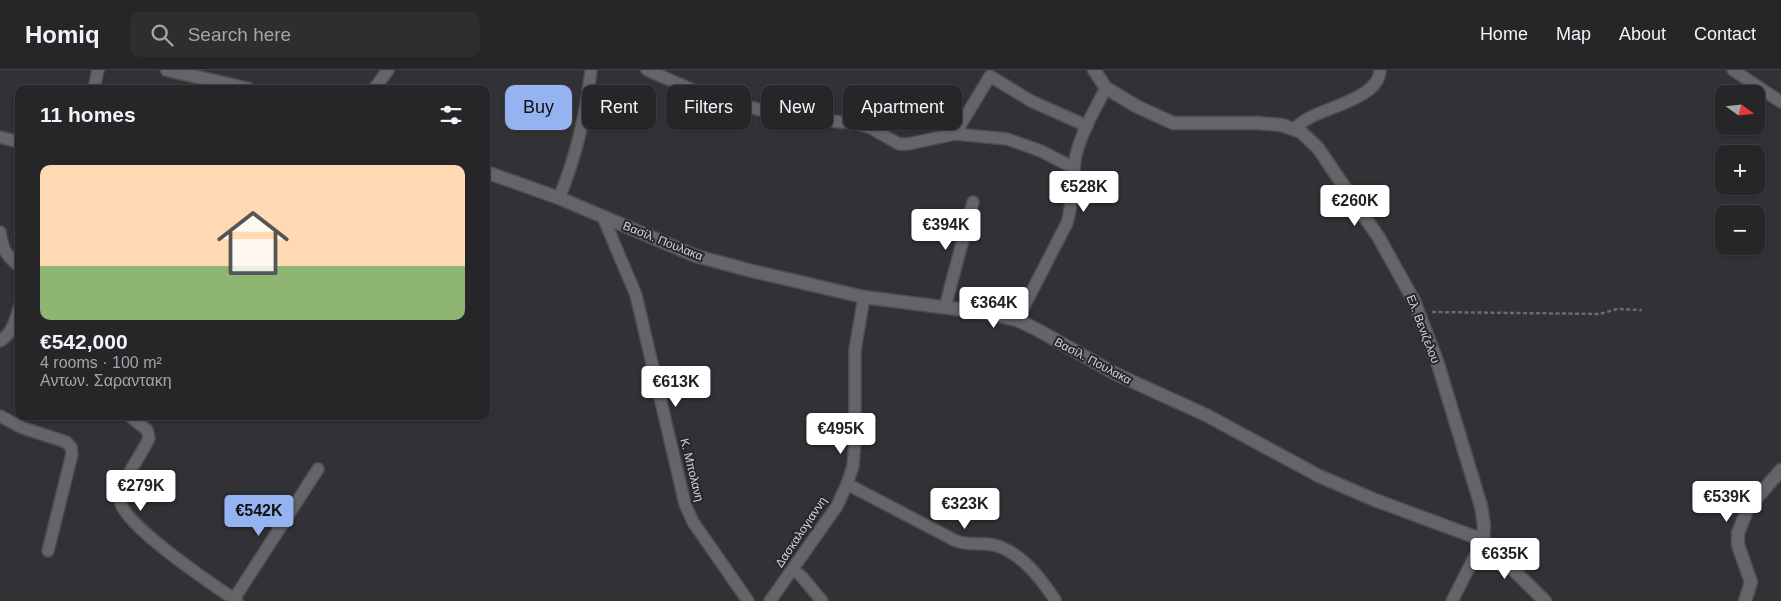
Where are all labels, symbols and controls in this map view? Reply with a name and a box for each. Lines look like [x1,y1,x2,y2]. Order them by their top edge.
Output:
search box [130,12,480,57]
text: Homiq [25,21,100,48]
icon: search [148,21,176,49]
text: Search here [188,24,291,45]
text: Home [1480,24,1528,44]
text: Map [1556,24,1591,44]
text: About [1619,24,1666,44]
text: Contact [1694,24,1756,44]
chip: Buy [505,85,572,130]
chip: Rent [582,85,656,130]
chip: Filters [666,85,751,130]
chip: New [761,85,833,130]
chip: Apartment [843,85,962,130]
north arrow [1715,85,1765,135]
map controls [1715,85,1765,255]
icon: filters [437,101,465,129]
text: 11 homes [40,103,136,126]
button: + [1715,145,1765,195]
pin: €528K [1049,170,1119,213]
text: €528K [1060,178,1108,195]
pin: €260K [1320,184,1390,227]
text: €260K [1331,192,1379,209]
icon: home [208,198,298,288]
button: − [1715,205,1765,255]
pin: €394K [911,208,981,251]
text: €394K [922,216,970,233]
street label: Βασίλ. Πουλακα [621,219,705,263]
pin: €364K [959,286,1029,329]
street label: Ελ. Βενιζελου [1403,293,1443,365]
text: €364K [970,294,1018,311]
text: €542,000 [40,330,128,353]
street label: Βασίλ. Πουλακα [1052,335,1134,387]
text: 4 rooms · 100 m² [40,354,162,371]
pin: €613K [641,366,711,408]
text: Αντων. Σαραντακη [40,372,172,389]
text: €613K [652,373,700,390]
pin: €495K [806,412,876,455]
text: €495K [817,420,865,437]
street label: Κ. Μπολανη [677,437,707,503]
pin: €279K [106,470,176,512]
text: €279K [117,477,165,494]
pin: €539K [1692,480,1762,523]
pin: €323K [930,488,1000,530]
text: €539K [1703,488,1751,505]
pin: €542K [224,494,294,537]
street label: Δασκαλογιαννη [772,494,830,570]
text: €323K [941,495,989,512]
text: €542K [235,502,283,519]
pin: €635K [1470,538,1540,580]
text: €635K [1481,545,1529,562]

